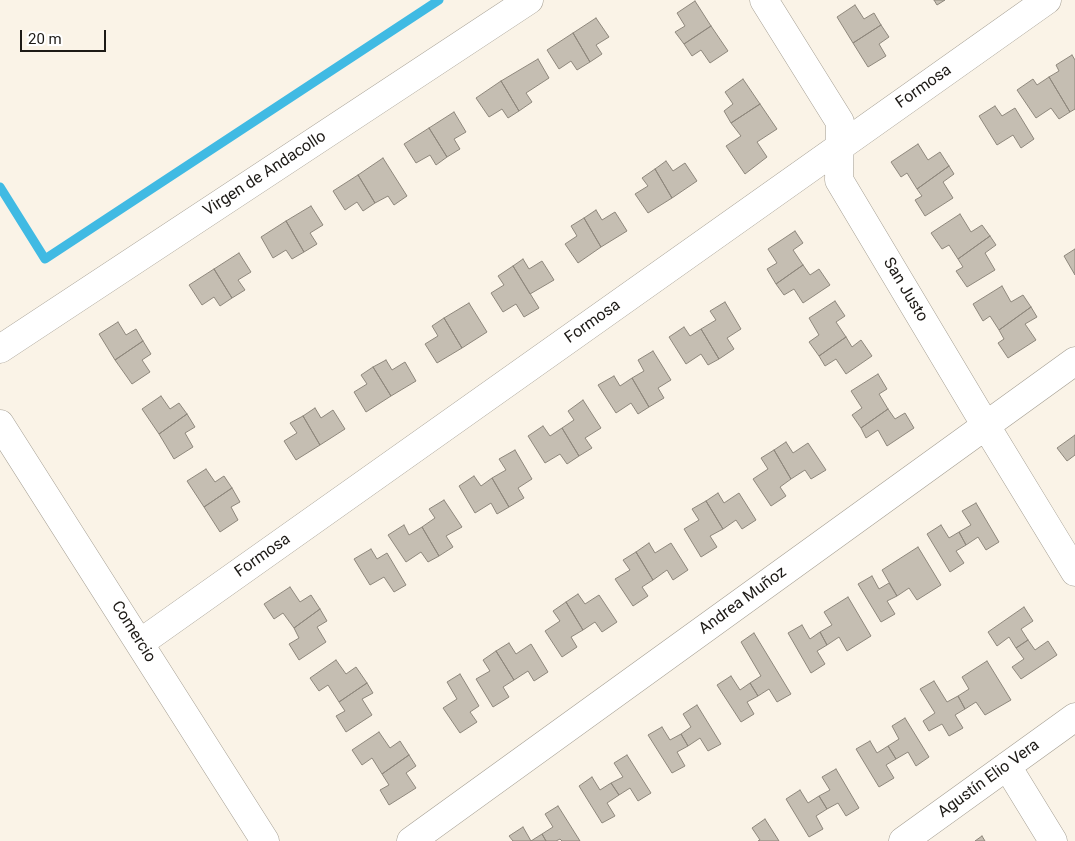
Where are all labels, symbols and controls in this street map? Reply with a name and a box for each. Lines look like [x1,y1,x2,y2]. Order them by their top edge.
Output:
scale bar [22,20,109,52]
text: 20 m [28,30,62,48]
street label: Formosa [893,61,955,113]
street label: Virgen de Andacollo [200,127,330,221]
street label: San Justo [878,255,932,325]
street label: Formosa [562,296,624,348]
street label: Formosa [232,530,294,582]
street label: Andrea Muñoz [696,563,790,639]
street label: Comercio [107,598,159,666]
street label: Agustín Elio Vera [935,736,1043,822]

